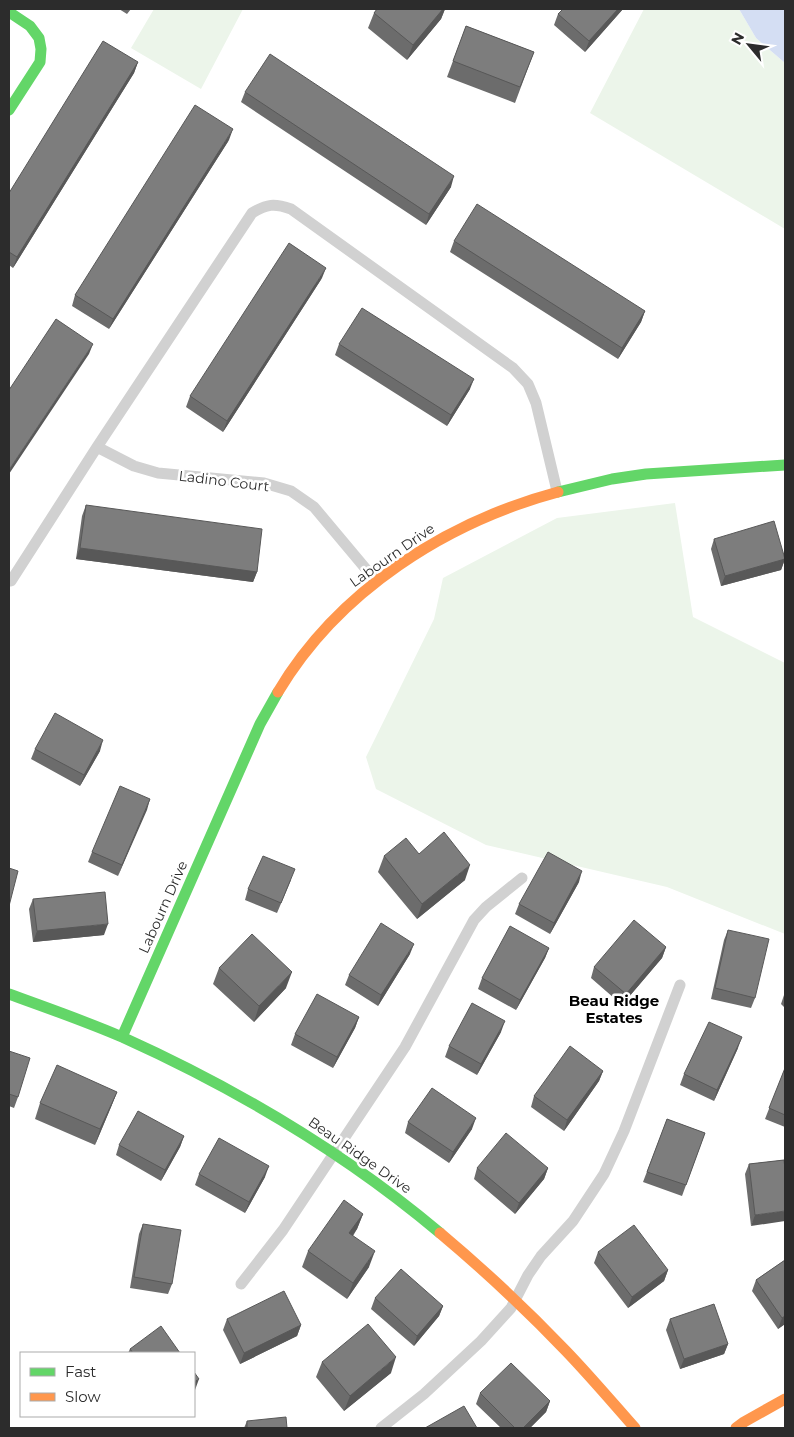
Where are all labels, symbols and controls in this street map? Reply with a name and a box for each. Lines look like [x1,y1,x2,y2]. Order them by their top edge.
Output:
north arrow [724,20,774,70]
text: N [727,29,748,48]
street label: Ladino Court [178,467,271,496]
street label: Labourn Drive [346,519,438,591]
street label: Labourn Drive [135,858,191,956]
district label: Beau Ridge Estates [569,991,659,1027]
street label: Beau Ridge Drive [305,1113,415,1197]
legend [20,1352,195,1417]
text: Fast [65,1362,96,1381]
text: Slow [65,1387,101,1406]

